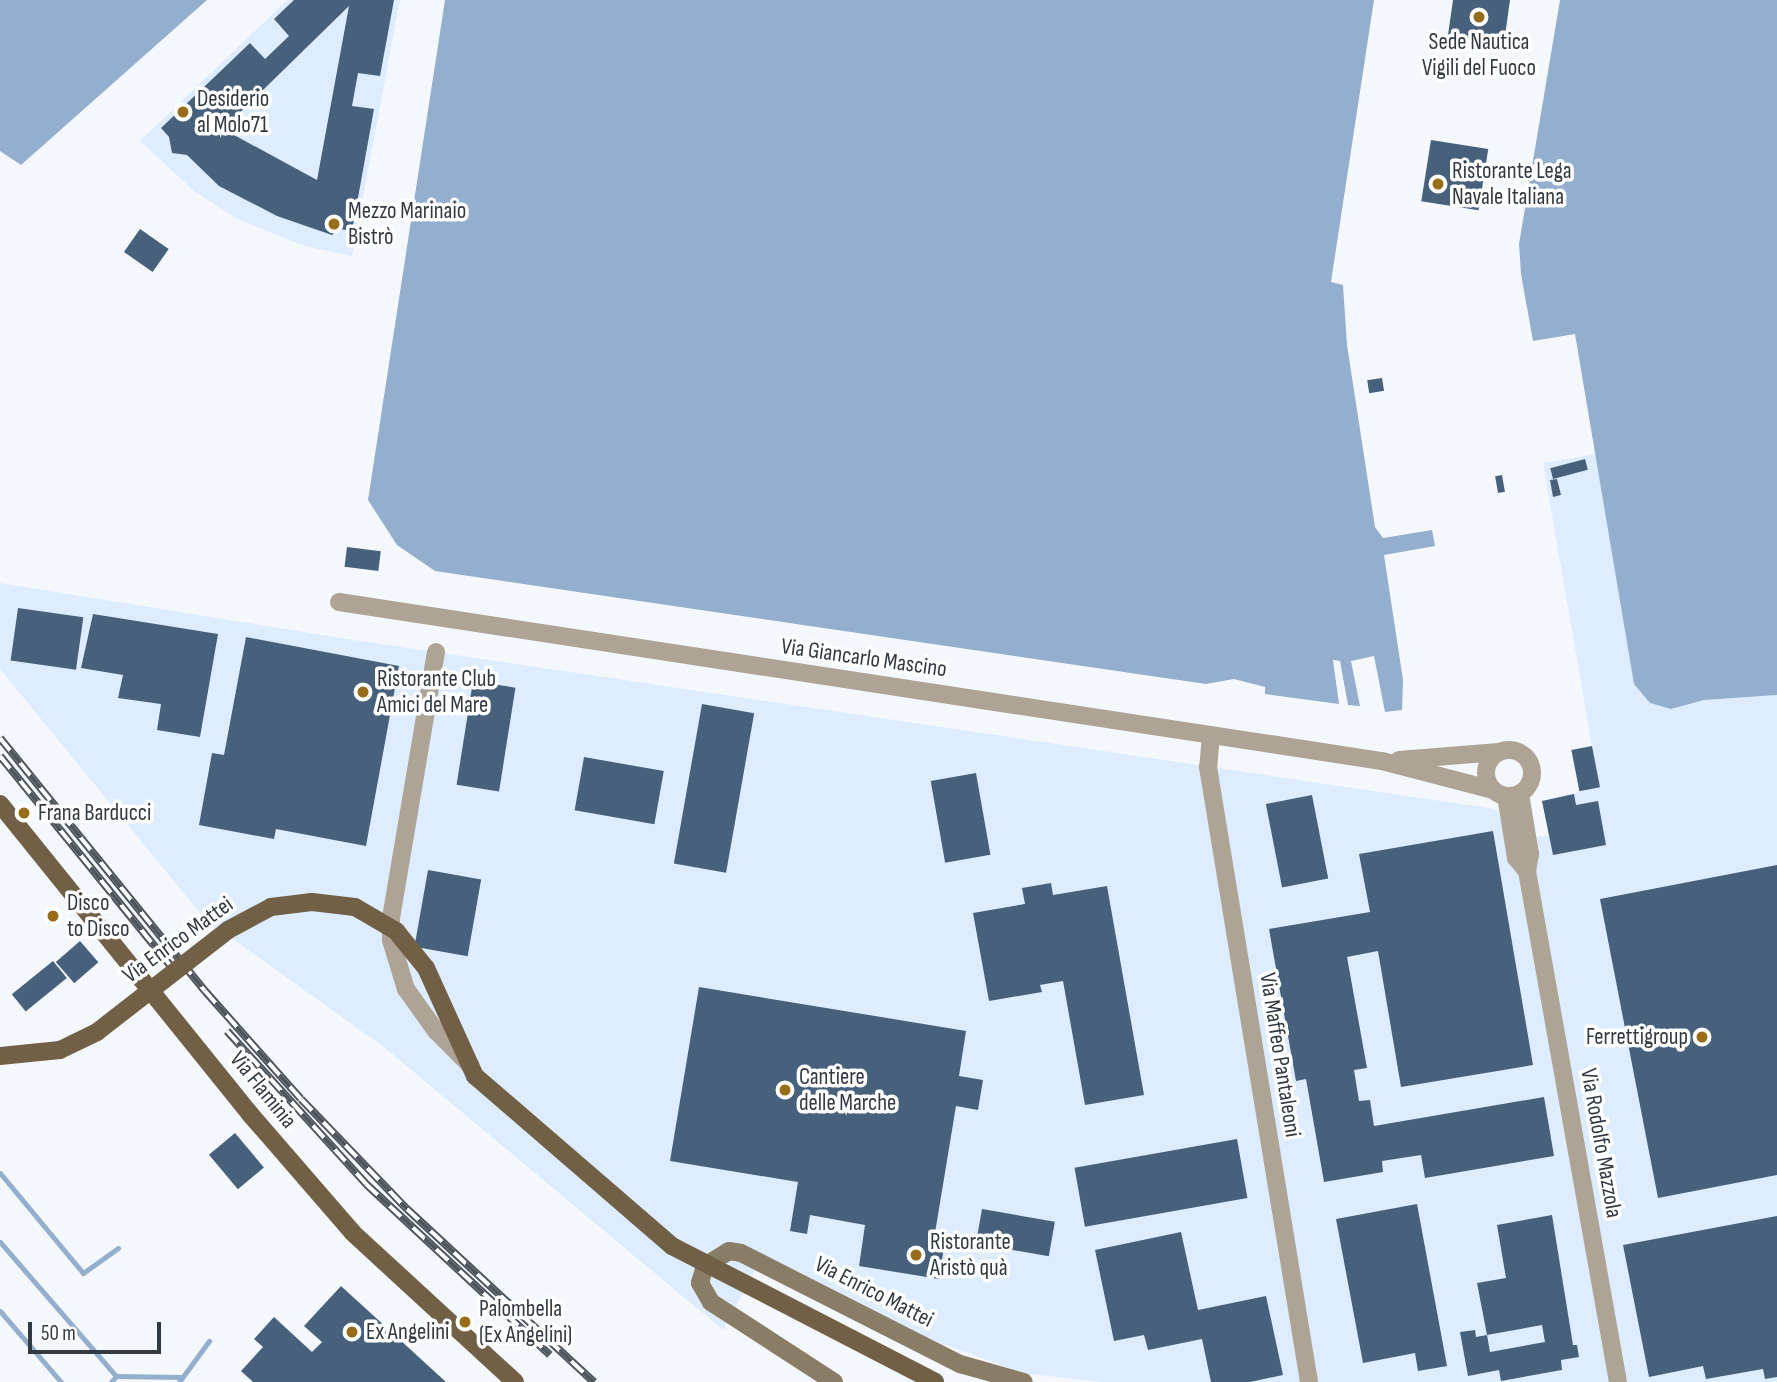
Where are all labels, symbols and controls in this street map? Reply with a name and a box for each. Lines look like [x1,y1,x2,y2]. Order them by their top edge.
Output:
marker: Sede Nautica Vigili del Fuoco [1471,9,1487,25]
place label: Sede Nautica Vigili del Fuoco [1422,28,1536,82]
place label: Desiderio al Molo71 [197,85,269,139]
marker: Desiderio al Molo71 [175,104,191,120]
place label: Ristorante Lega Navale Italiana [1452,157,1572,211]
marker: Ristorante Lega Navale Italiana [1430,176,1446,192]
place label: Mezzo Marinaio Bistrò [348,197,466,251]
marker: Mezzo Marinaio Bistrò [326,216,342,232]
street label: Via Giancarlo Mascino [779,633,949,683]
place label: Ristorante Club Amici del Mare [377,665,496,719]
marker: Ristorante Club Amici del Mare [355,684,371,700]
place label: Frana Barducci [38,799,151,827]
marker: Frana Barducci [16,805,32,821]
place label: Disco to Disco [67,889,130,943]
street label: Via Enrico Mattei [117,891,239,989]
marker: Disco to Disco [45,908,61,924]
street label: Via Maffeo Pantaleoni [1253,971,1307,1139]
place label: Ferrettigroup [1586,1023,1688,1051]
marker: Ferrettigroup [1694,1029,1710,1045]
street label: Via Flaminia [224,1046,302,1134]
place label: Cantiere delle Marche [799,1063,896,1117]
street label: Via Rodolfo Mazzola [1574,1066,1628,1220]
marker: Cantiere delle Marche [777,1082,793,1098]
place label: Ristorante Aristò quà [930,1228,1011,1282]
marker: Ristorante Aristò quà [908,1247,924,1263]
street label: Via Enrico Mattei [810,1250,938,1334]
place label: Palombella (Ex Angelini) [479,1295,572,1349]
scale bar [32,1308,164,1352]
marker: Palombella (Ex Angelini) [457,1314,473,1330]
place label: Ex Angelini [366,1318,449,1346]
text: 50 m [41,1321,76,1346]
marker: Ex Angelini [344,1324,360,1340]

